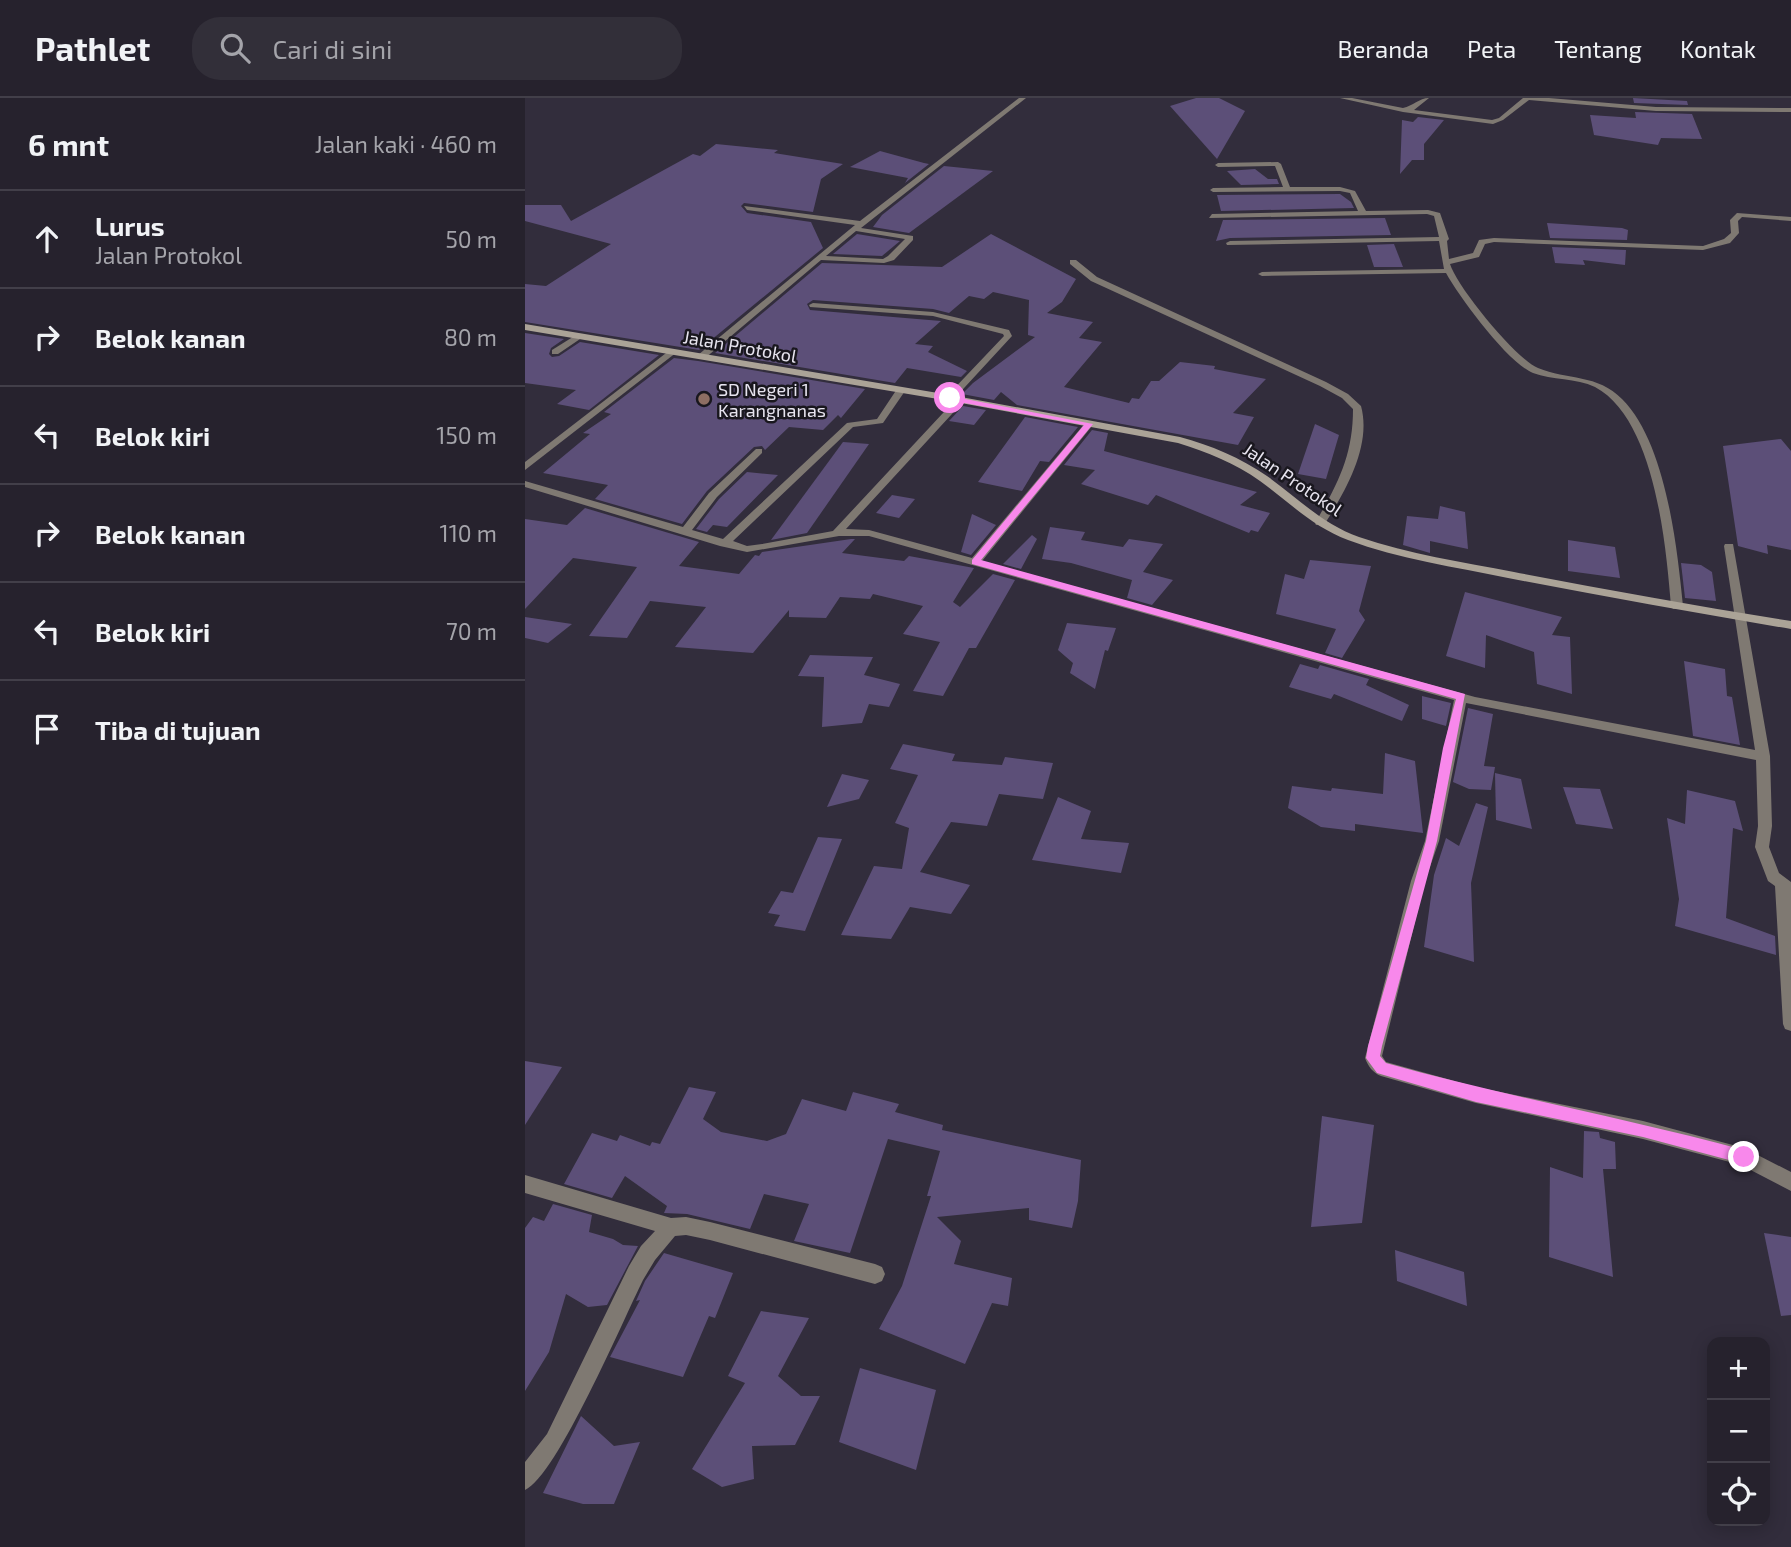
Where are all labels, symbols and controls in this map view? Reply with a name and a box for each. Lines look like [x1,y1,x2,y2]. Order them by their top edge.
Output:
search box [192,17,682,80]
text: Pathlet [35,28,150,68]
icon: search [216,29,254,67]
text: Cari di sini [272,33,393,64]
text: Beranda [1338,34,1429,63]
text: Peta [1467,34,1516,63]
text: Tentang [1554,34,1642,63]
text: Kontak [1680,34,1756,63]
text: 6 mnt [28,126,109,162]
text: Jalan kaki · 460 m [315,130,497,158]
text: Lurus [95,210,165,241]
icon: ahead [28,220,66,258]
text: 50 m [446,225,497,253]
text: Jalan Protokol [95,241,242,269]
icon: right [28,318,66,356]
text: Belok kanan [95,322,246,353]
text: 80 m [444,323,497,351]
street label: Jalan Protokol [681,325,799,367]
place label: SD Negeri 1 Karangnanas [718,378,826,421]
route start [934,382,965,413]
marker: SD Negeri 1 Karangnanas [696,391,712,407]
icon: left [28,416,66,454]
text: Belok kiri [95,420,210,451]
text: 150 m [436,421,497,449]
street label: Jalan Protokol [1239,438,1347,521]
icon: right [28,514,66,552]
text: Belok kanan [95,518,246,549]
text: 110 m [440,519,497,547]
icon: left [28,612,66,650]
text: Belok kiri [95,616,210,647]
text: 70 m [446,617,497,645]
icon: arrive [28,710,66,748]
text: Tiba di tujuan [95,714,261,745]
route end [1728,1141,1759,1172]
map controls [1707,1337,1770,1526]
button: + [1707,1337,1770,1400]
button: − [1707,1400,1770,1463]
button: locate [1707,1463,1770,1526]

